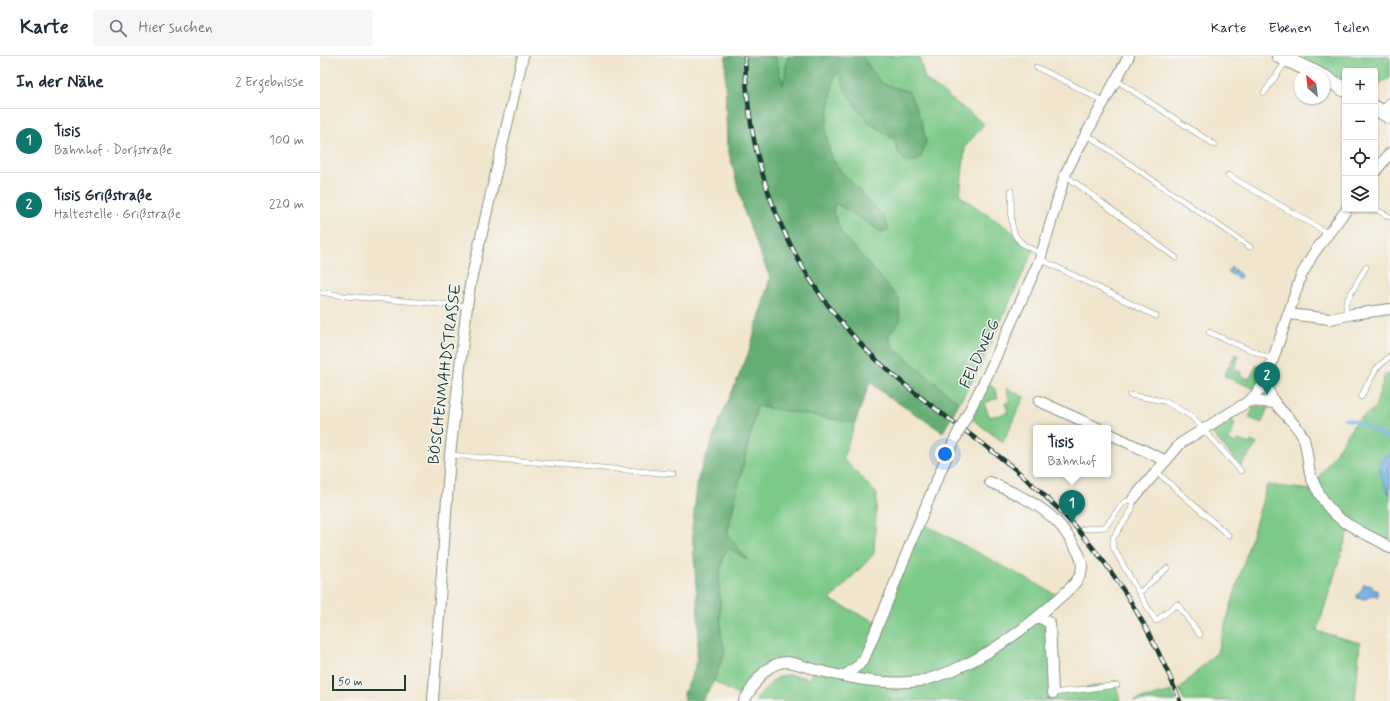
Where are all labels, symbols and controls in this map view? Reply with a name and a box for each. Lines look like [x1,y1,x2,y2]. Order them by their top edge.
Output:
search box [93,10,373,46]
text: Karte [20,15,69,40]
icon: search [107,17,129,39]
text: Hier suchen [139,18,213,38]
text: Karte [1211,19,1246,37]
text: Ebenen [1268,19,1312,37]
text: Teilen [1334,19,1370,37]
north arrow [1294,68,1330,104]
map controls [1342,68,1378,212]
button: + [1342,68,1378,104]
text: In der Nähe [16,71,104,93]
text: 2 Ergebnisse [235,74,304,91]
button: − [1342,104,1378,140]
text: Tisis [54,122,80,142]
text: 1 [26,132,32,149]
text: 100 m [269,132,304,149]
button: locate [1342,140,1378,176]
text: Bahnhof · Dorfstraße [54,142,172,159]
button: layers [1342,176,1378,212]
text: Tisis Grißstraße [54,186,152,206]
text: 2 [26,196,32,213]
text: 220 m [269,196,304,213]
text: Haltestelle · Grißstraße [54,206,181,223]
street label: BÖSCHENMAHDSTRASSE [423,282,467,466]
street label: FELDWEG [955,316,1005,392]
pin: 2 [1254,362,1280,395]
popup [1033,425,1111,477]
text: Tisis [1048,433,1074,453]
your location [935,444,955,464]
text: Bahnhof [1048,453,1096,470]
pin: 1 [1059,490,1085,523]
scale bar [332,673,406,692]
text: 50 m [338,675,363,689]

